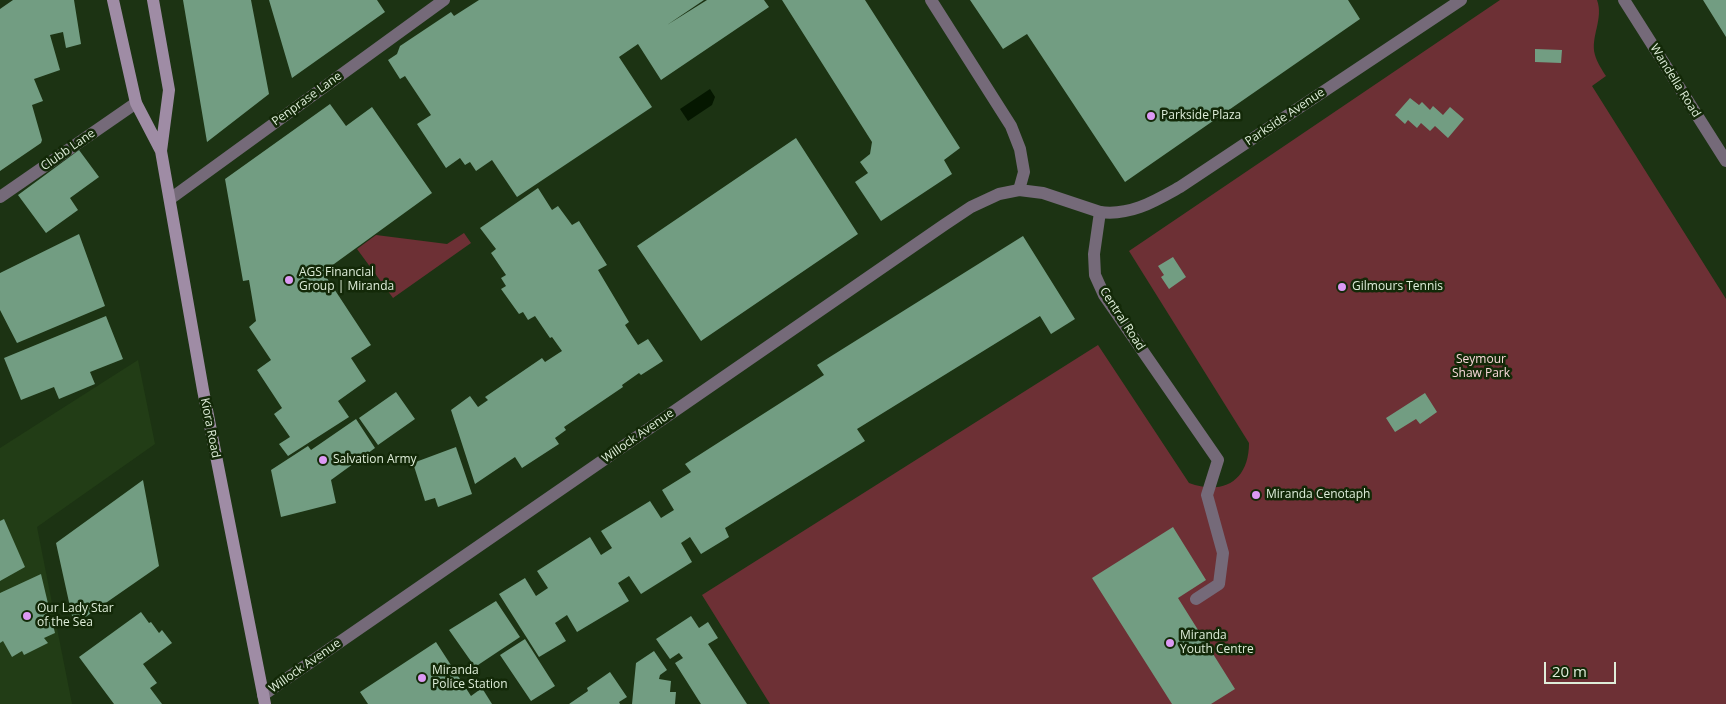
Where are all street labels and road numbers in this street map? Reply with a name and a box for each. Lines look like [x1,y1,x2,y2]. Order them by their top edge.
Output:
street label: Wandella Road [1647,42,1703,120]
street label: Penprase Lane [269,69,345,129]
street label: Parkside Avenue [1242,85,1328,149]
street label: Clubb Lane [38,126,98,174]
street label: Central Road [1096,285,1148,353]
street label: Kiora Road [197,397,223,459]
street label: Willock Avenue [599,406,677,466]
street label: Willock Avenue [266,636,344,696]

